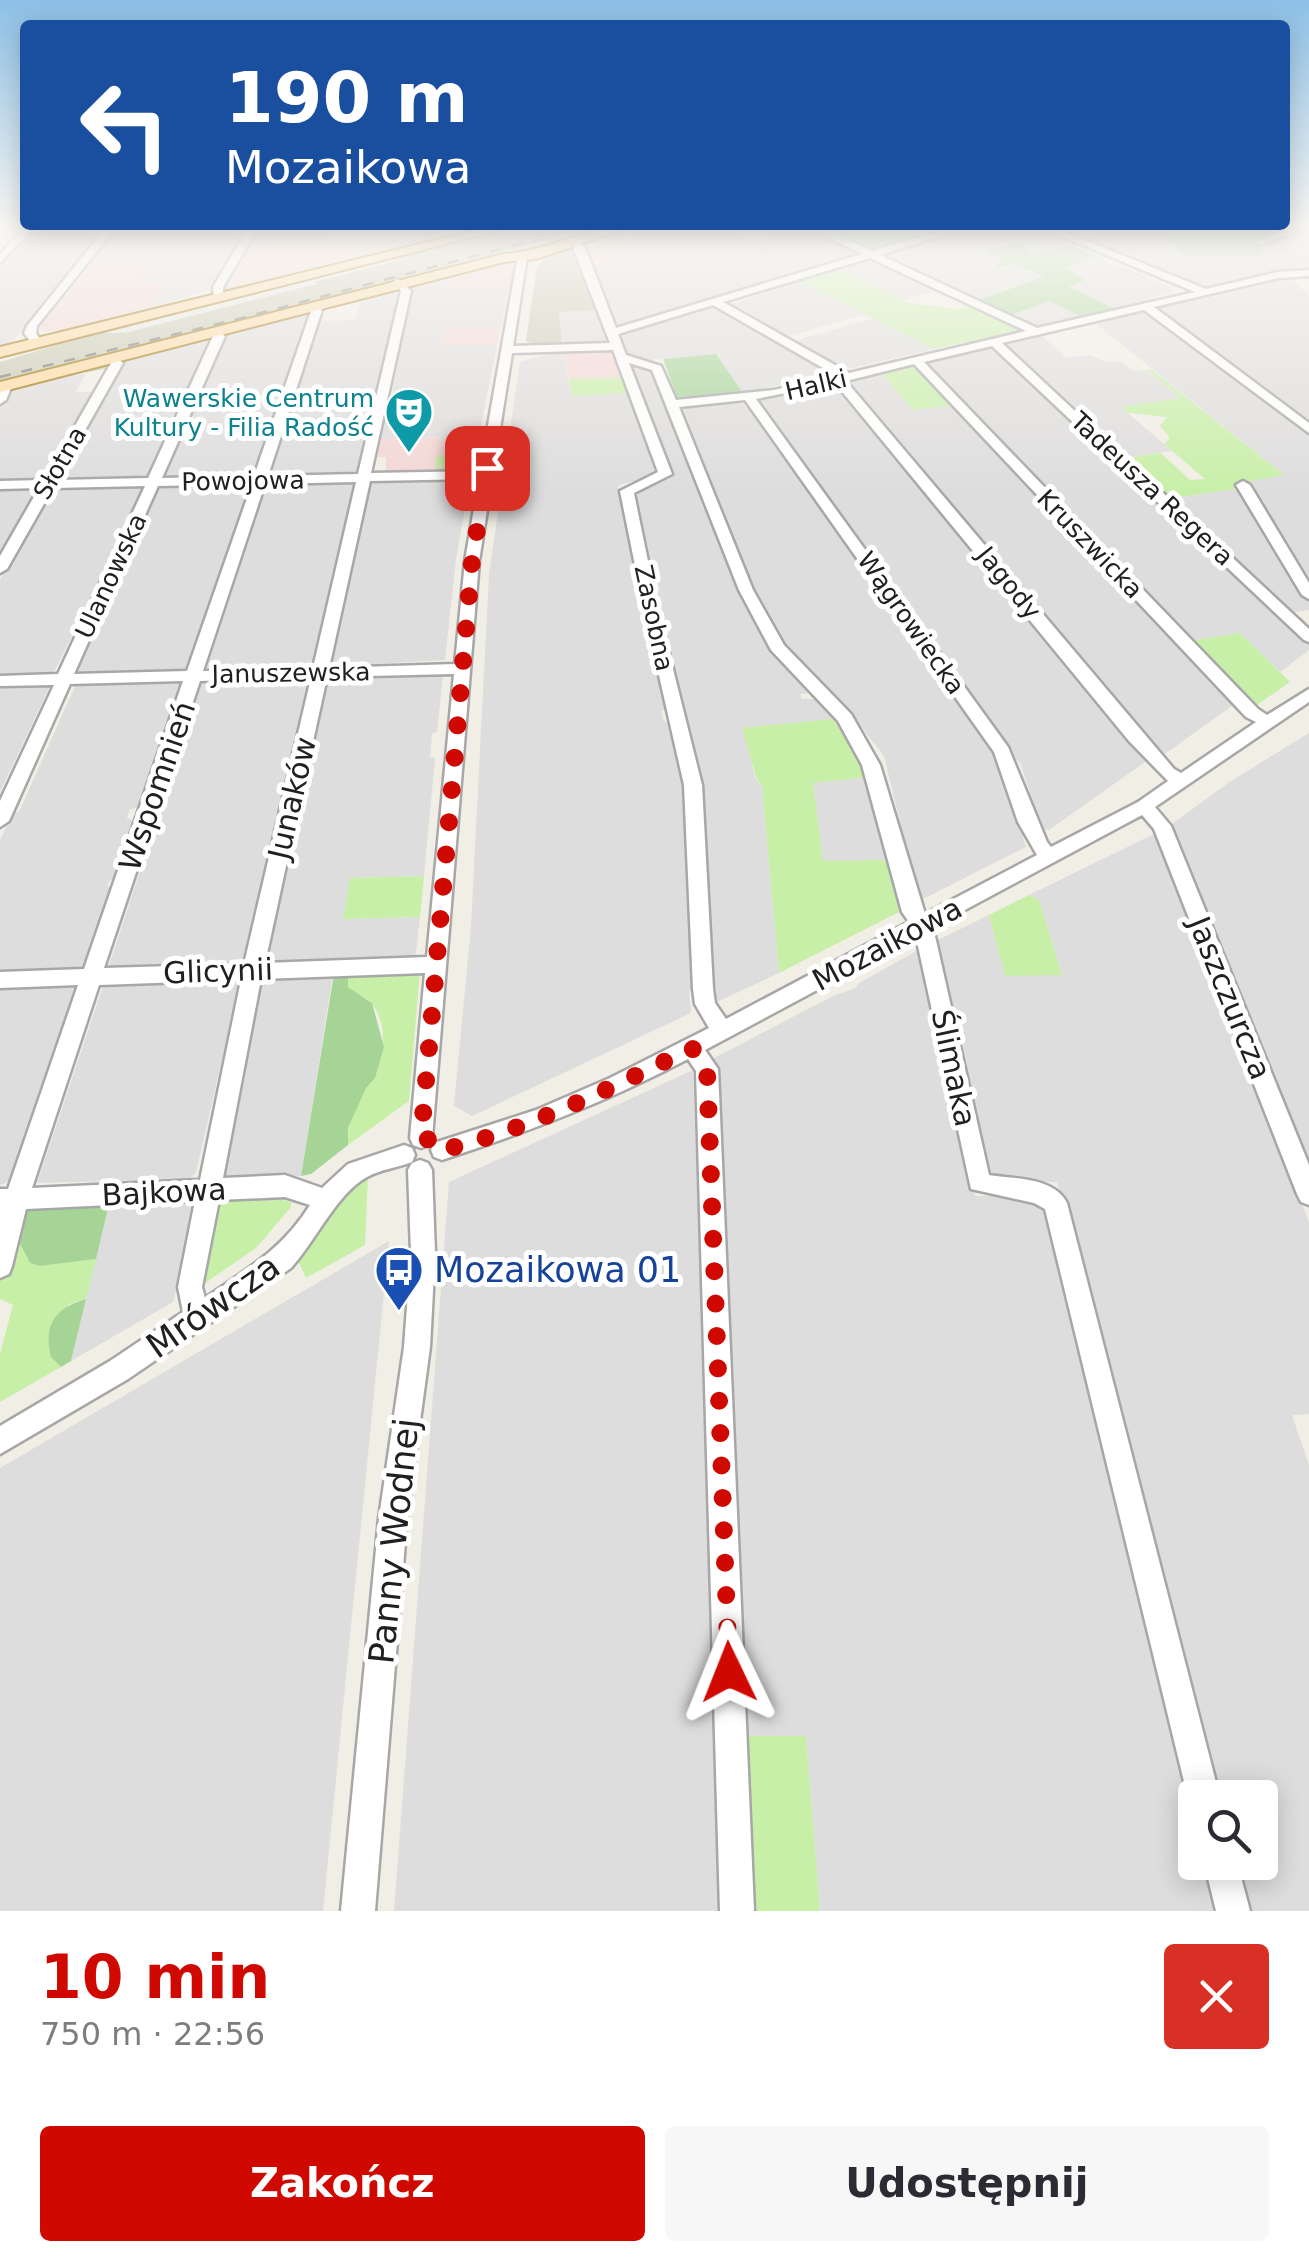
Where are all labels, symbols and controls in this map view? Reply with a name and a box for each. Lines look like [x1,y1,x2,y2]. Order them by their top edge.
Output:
text: 190 m [225,57,468,139]
icon: left [60,60,190,190]
text: Mozaikowa [225,141,471,194]
street label: Halki [782,364,850,406]
place label: Wawerskie Centrum Kultury - Filia Radość [114,384,374,442]
theatre icon: Wawerskie Centrum Kultury - Filia Radość [383,386,435,454]
street label: Tadeusza Regera [1064,406,1239,572]
street label: Słotna [28,421,92,505]
pin [445,426,530,511]
icon: arrive [460,441,515,496]
street label: Powojowa [181,465,305,497]
street label: Kruszwicka [1031,484,1149,604]
street label: Ulanowska [69,509,153,643]
street label: Jagody [970,539,1047,625]
street label: Wągrowiecka [851,546,971,700]
street label: Zasobna [629,562,679,674]
street label: Januszewska [209,657,371,689]
street label: Wspomnień [112,697,202,875]
street label: Junaków [261,733,323,865]
street label: Mozaikowa [806,890,968,998]
street label: Jaszczurcza [1181,910,1278,1084]
street label: Glicynii [162,952,274,990]
street label: Ślimaka [925,1006,984,1130]
street label: Bajkowa [101,1171,227,1213]
bus stop icon: Mozaikowa 01 [373,1244,425,1312]
street label: Mrówcza [139,1246,287,1366]
place label: Mozaikowa 01 [434,1250,681,1290]
street label: Panny Wodnej [361,1416,427,1666]
position arrow [677,1620,781,1724]
map controls [1178,1780,1278,1880]
button: search [1178,1780,1278,1880]
text: 10 min [40,1942,270,2012]
button: close [1164,1944,1269,2049]
text: 750 m · 22:56 [40,2015,265,2053]
button: Zakończ [40,2126,645,2241]
button: Udostępnij [665,2126,1269,2241]

